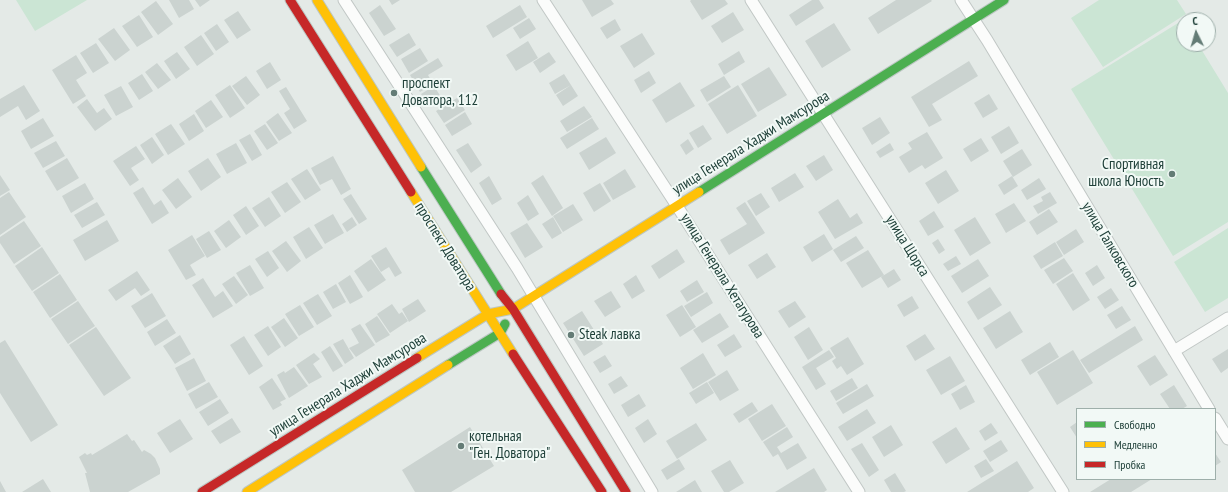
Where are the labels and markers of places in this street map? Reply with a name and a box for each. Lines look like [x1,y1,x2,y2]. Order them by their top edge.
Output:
place label: проспект Доватора, 112 [402,75,478,110]
marker: проспект Доватора, 112 [389,88,399,98]
place label: Спортивная школа Юность [1088,156,1164,191]
marker: Спортивная школа Юность [1167,169,1177,179]
place label: Steak лавка [579,326,641,344]
marker: Steak лавка [566,330,576,340]
place label: котельная "Ген. Доватора" [469,428,550,463]
marker: котельная "Ген. Доватора" [456,441,466,451]

